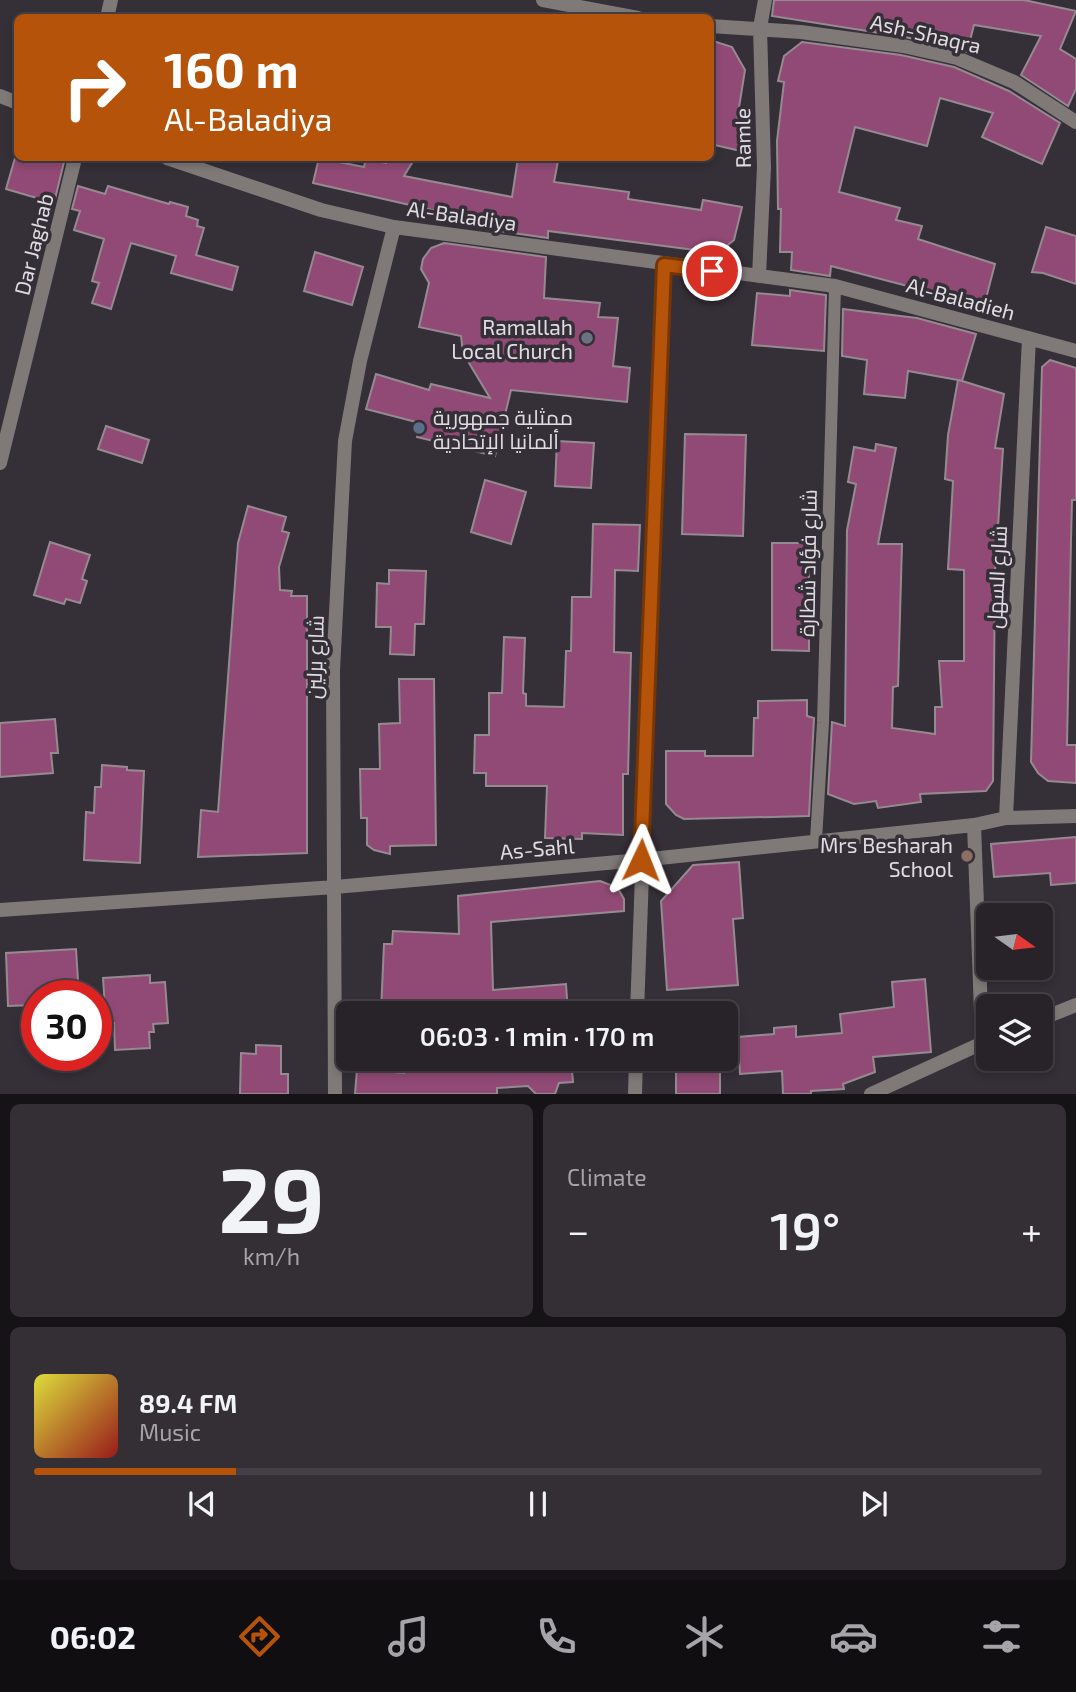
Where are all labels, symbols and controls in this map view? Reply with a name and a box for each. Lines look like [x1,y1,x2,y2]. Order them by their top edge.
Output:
street label: Ash-Shaqra [868,8,984,58]
text: 160 m [164,39,299,98]
icon: right [49,42,140,133]
text: Al-Baladiya [164,99,332,137]
street label: Ramle [729,108,755,168]
street label: Dar Jaghab [8,191,58,297]
street label: Al-Baladiya [406,195,518,235]
pin [682,241,742,301]
icon: arrive [693,252,731,290]
street label: Al-Baladieh [904,272,1018,324]
place label: Ramallah Local Church [451,314,573,363]
marker: Ramallah Local Church [579,330,595,346]
place label: ممثلية جمهورية ألمانيا الإتحادية [433,404,573,455]
marker: ممثلية جمهورية ألمانيا الإتحادية [411,420,427,436]
street label: شارع فؤاد شطارة [793,489,824,637]
street label: شارع السهل [981,525,1014,629]
street label: شارع برلين [300,615,331,699]
position arrow [604,823,678,897]
street label: As-Sahl [499,832,576,864]
place label: Mrs Besharah School [820,832,954,881]
marker: Mrs Besharah School [959,848,975,864]
north arrow [976,903,1054,980]
map controls [976,903,1053,1071]
speed limit sign: 30 [21,980,112,1071]
button: layers [976,994,1053,1071]
text: 06:03 · 1 min · 170 m [420,1020,654,1051]
text: 29 [218,1142,325,1251]
text: Climate [567,1163,647,1191]
text: 19° [770,1198,840,1260]
text: − [567,1207,589,1253]
text: + [1021,1207,1042,1253]
text: km/h [243,1242,300,1270]
text: 89.4 FM [139,1387,237,1418]
text: Music [139,1418,201,1446]
icon: previous [183,1485,221,1523]
icon: pause [519,1485,557,1523]
icon: next [855,1485,893,1523]
icon: directions [235,1612,284,1661]
icon: music [384,1612,433,1661]
icon: phone [532,1612,581,1661]
icon: climate [680,1612,729,1661]
icon: car [829,1612,878,1661]
icon: filters [977,1612,1026,1661]
text: 06:02 [50,1617,136,1655]

